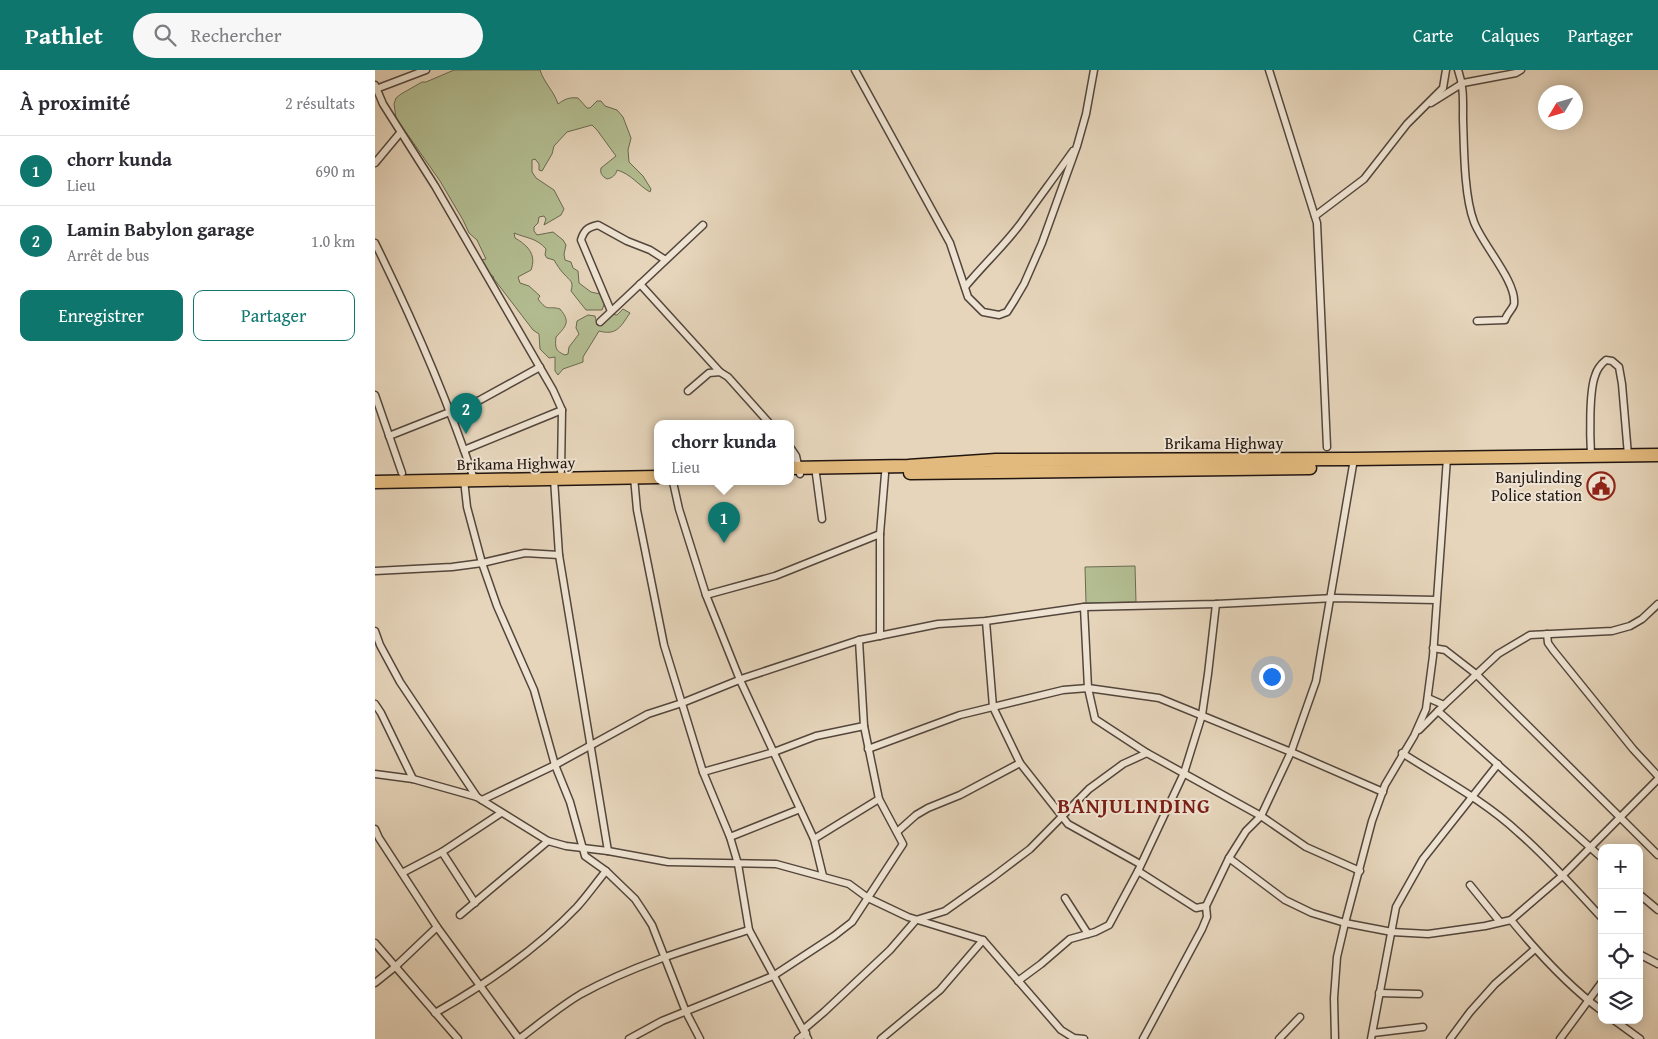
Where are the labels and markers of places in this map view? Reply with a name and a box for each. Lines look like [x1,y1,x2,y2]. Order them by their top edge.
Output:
pin: 2 [450,393,482,434]
place label: Banjulinding Police station [1491,465,1582,507]
public building icon: Banjulinding Police station [1586,471,1616,501]
pin: 1 [708,502,740,543]

